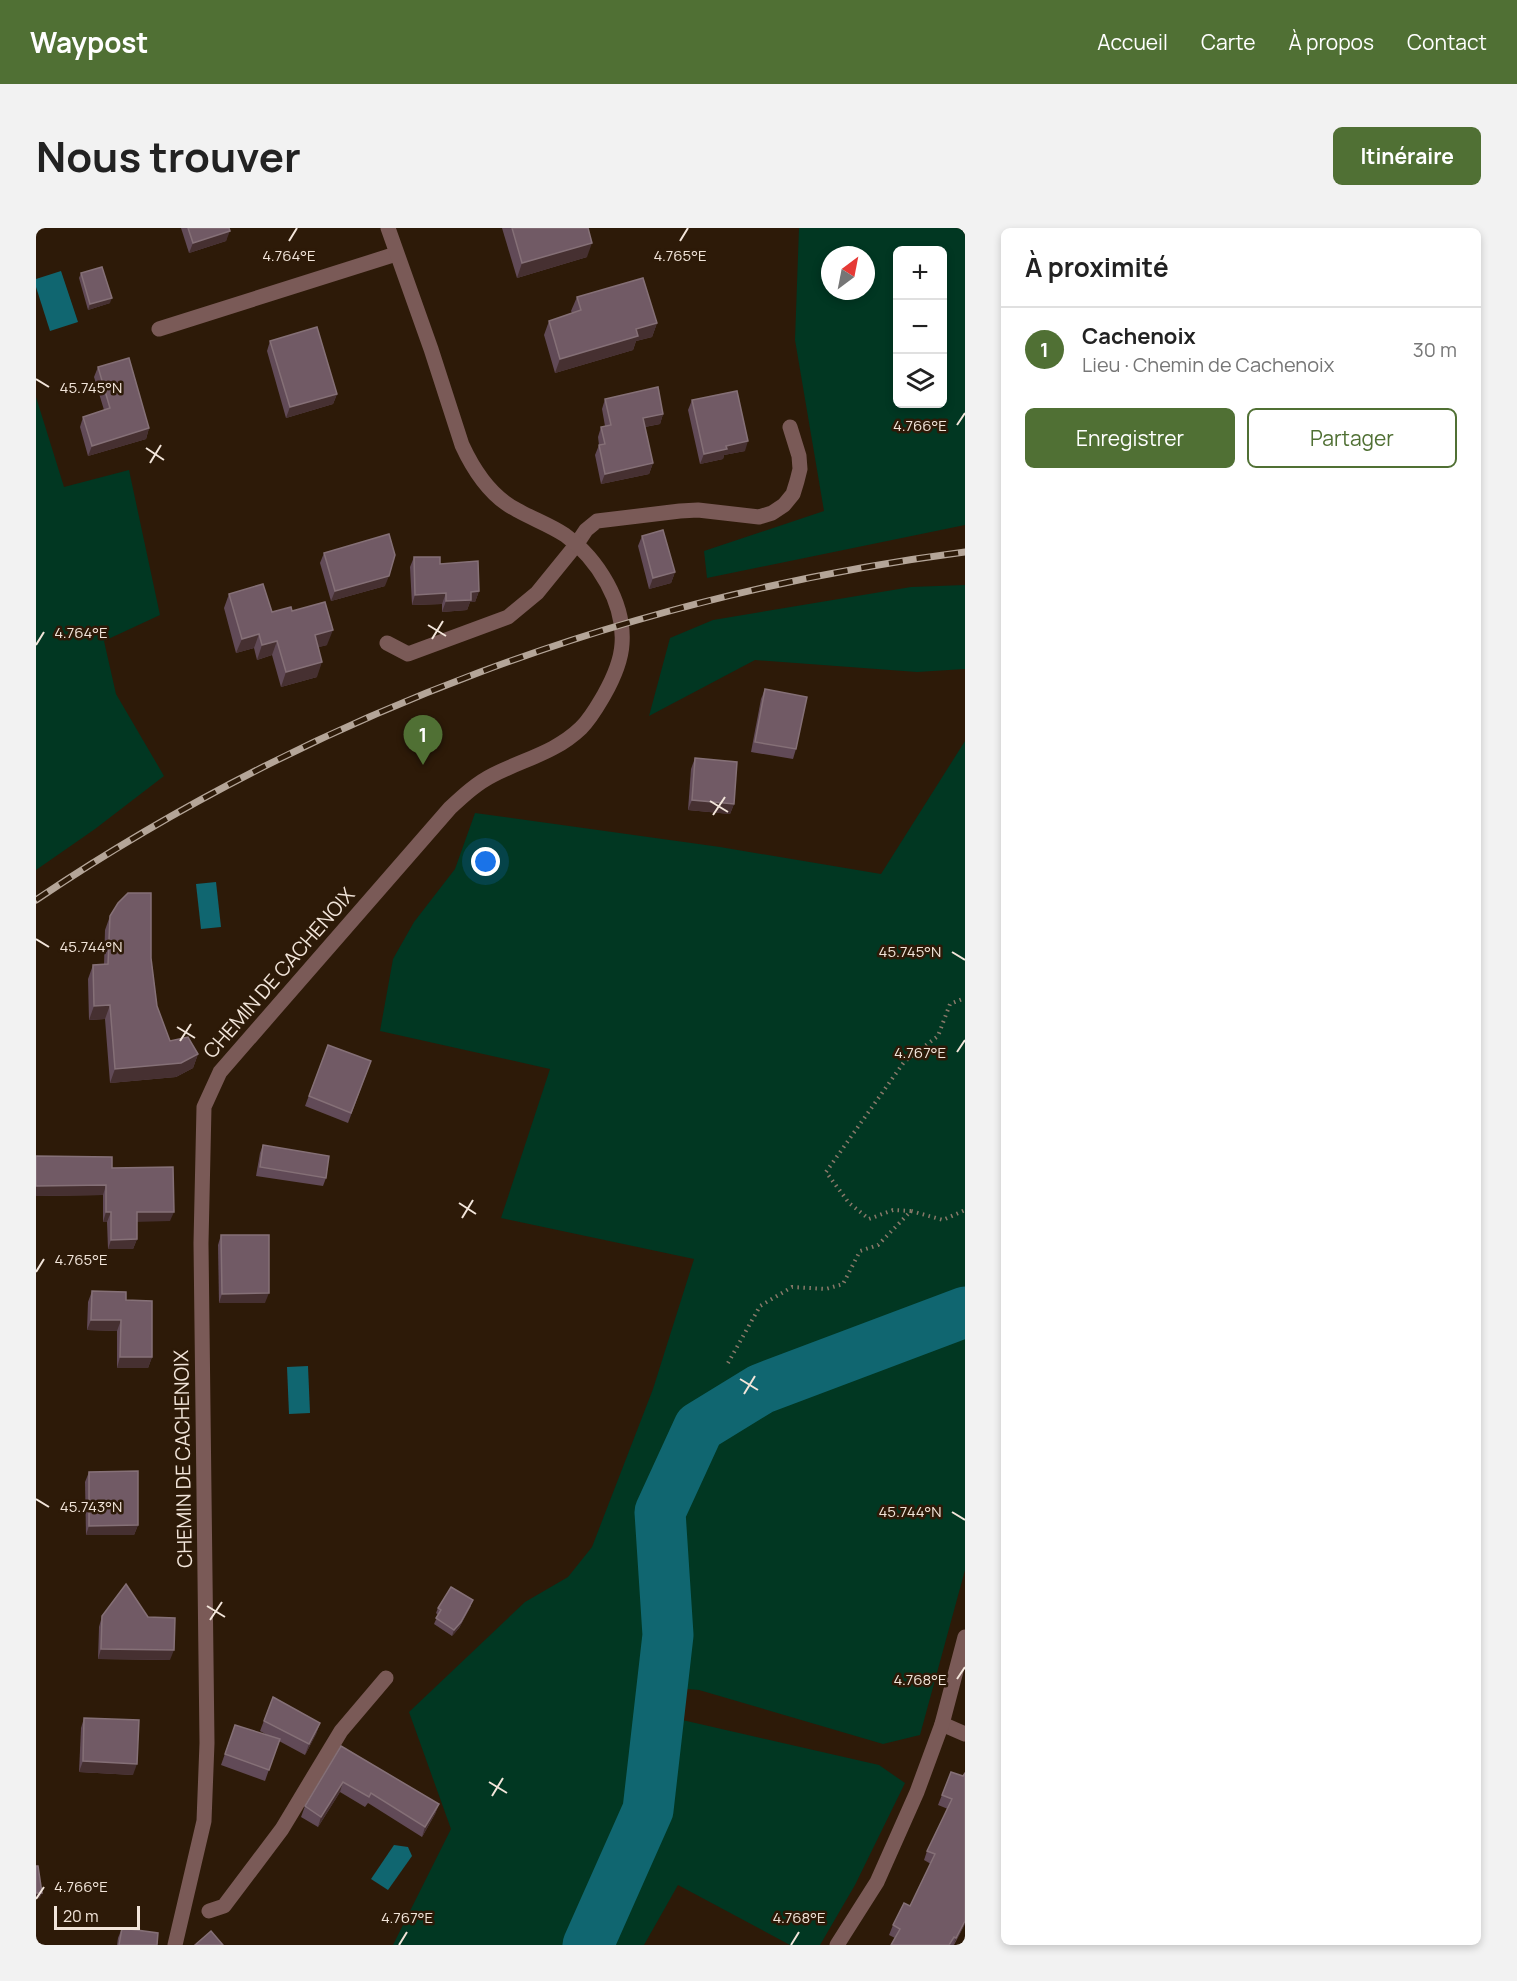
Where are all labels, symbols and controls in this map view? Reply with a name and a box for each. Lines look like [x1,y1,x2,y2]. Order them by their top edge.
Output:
text: Waypost [30,23,149,61]
text: Accueil [1097,28,1168,56]
text: Carte [1201,28,1255,56]
text: À propos [1288,28,1374,56]
text: Contact [1407,28,1487,56]
text: Nous trouver [36,127,301,185]
button: Itinéraire [1333,127,1481,185]
text: 4.764°E [262,245,316,266]
text: 4.765°E [653,245,707,266]
north arrow [821,246,875,300]
map controls [893,246,947,408]
button: + [893,246,947,300]
text: À proximité [1025,249,1169,285]
button: − [893,300,947,354]
text: Cachenoix [1082,321,1196,351]
text: 1 [1040,336,1049,363]
text: 30 m [1413,336,1457,363]
text: Lieu · Chemin de Cachenoix [1082,351,1334,378]
button: layers [893,354,947,408]
text: 45.745°N [60,377,122,398]
button: Enregistrer [1025,408,1235,468]
button: Partager [1247,408,1457,468]
text: 4.766°E [893,415,947,436]
text: 4.764°E [54,622,108,643]
pin: 1 [404,716,442,765]
your location [471,847,500,876]
street label: CHEMIN DE CACHENOIX [197,882,360,1064]
text: 45.744°N [59,936,123,957]
text: 45.745°N [879,941,941,962]
text: 4.767°E [894,1042,946,1063]
text: 4.765°E [54,1249,108,1270]
street label: CHEMIN DE CACHENOIX [167,1350,198,1568]
text: 45.743°N [60,1496,122,1517]
text: 45.744°N [878,1501,942,1522]
text: 4.768°E [893,1669,947,1690]
text: 4.766°E [54,1876,108,1897]
scale bar [54,1903,140,1930]
text: 20 m [63,1905,99,1927]
text: 4.767°E [381,1907,433,1928]
text: 4.768°E [772,1907,826,1928]

